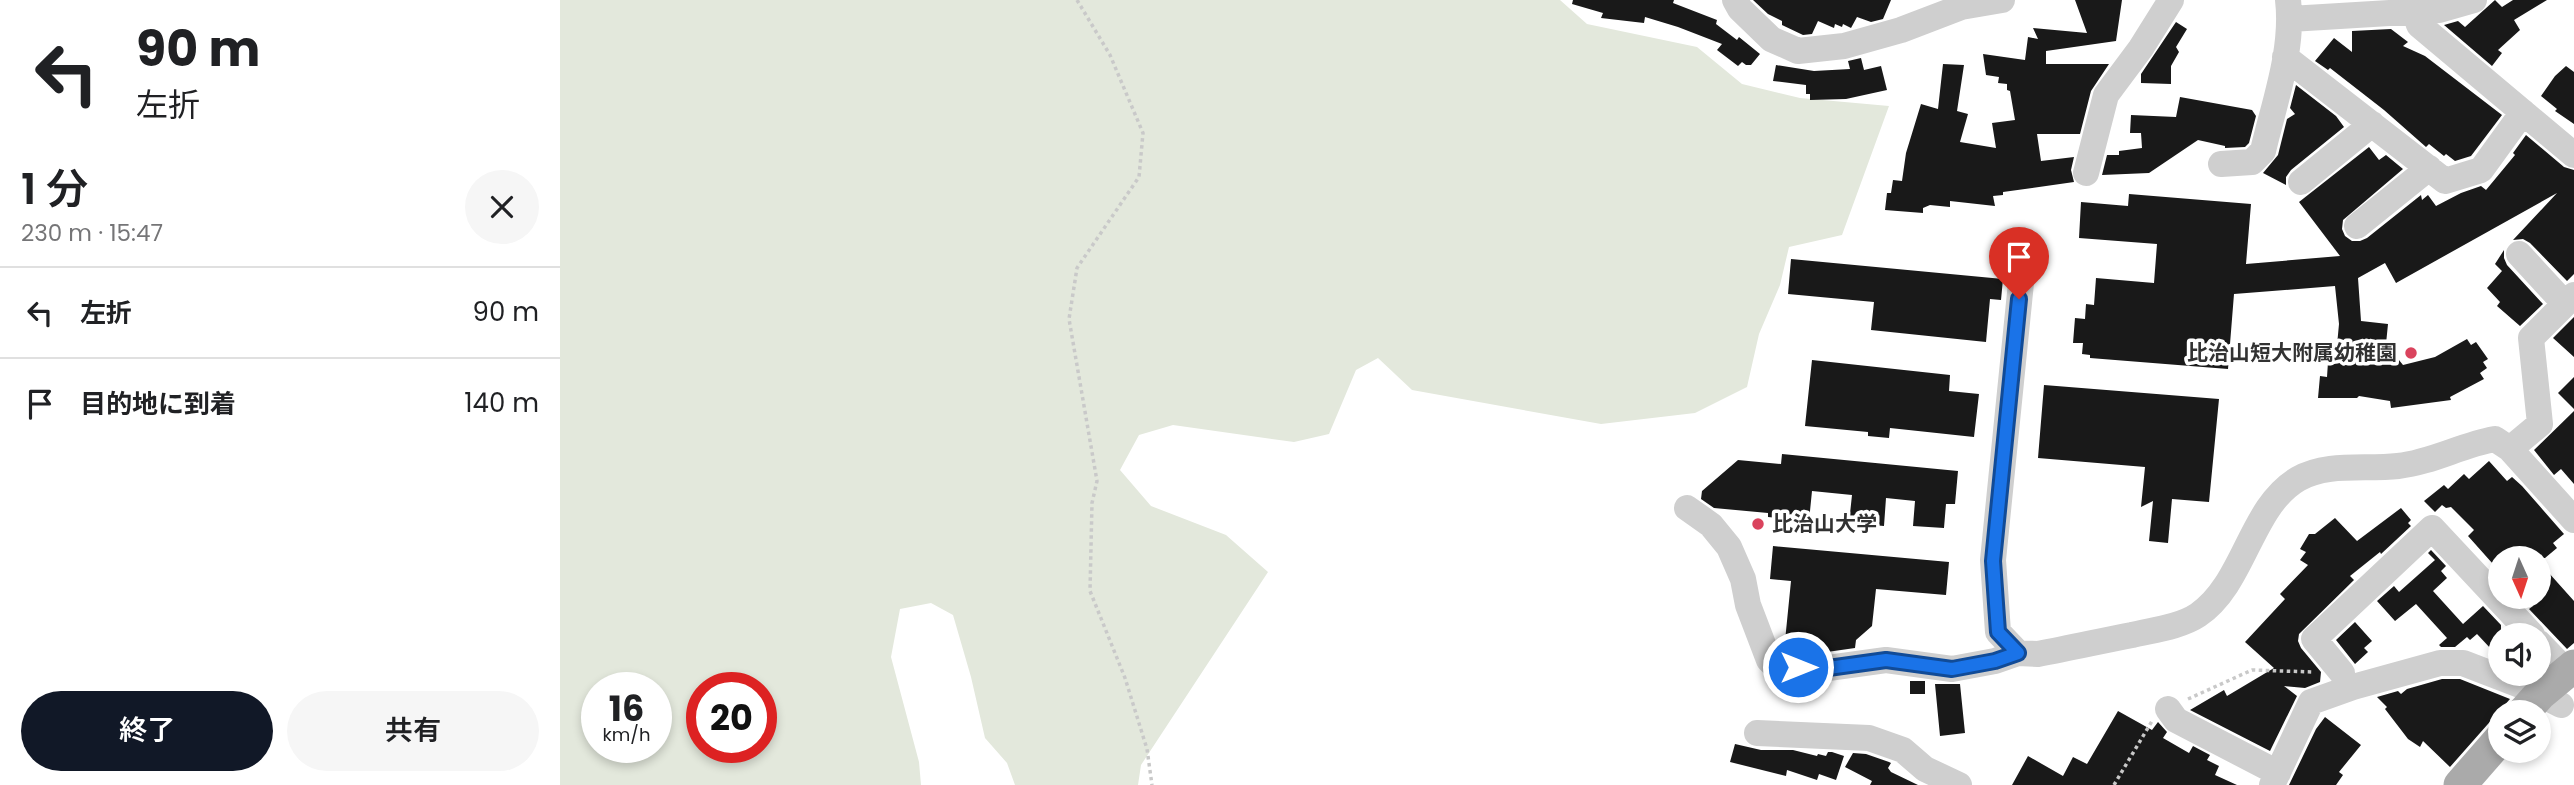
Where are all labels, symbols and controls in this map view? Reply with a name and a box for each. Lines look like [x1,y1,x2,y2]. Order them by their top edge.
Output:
text: 90 m [136,15,260,83]
icon: left [21,28,112,119]
text: 左折 [136,82,200,127]
text: 1 分 [21,160,88,219]
button: close [465,170,539,244]
text: 230 m · 15:47 [21,217,163,249]
pin [1989,227,2049,299]
icon: arrive [2000,238,2038,276]
icon: left [21,294,59,332]
text: 90 m [473,294,539,330]
text: 左折 [80,295,132,331]
place label: 比治山短大附属幼稚園 [2187,338,2397,367]
marker: 比治山短大附属幼稚園 [2403,345,2419,361]
icon: arrive [21,385,59,423]
text: 140 m [464,385,539,421]
text: 目的地に到着 [80,386,236,422]
place label: 比治山大学 [1772,509,1877,538]
marker: 比治山大学 [1750,516,1766,532]
north arrow [2488,546,2552,609]
map controls [2488,546,2551,763]
button: sound [2488,623,2551,686]
position arrow [1761,630,1835,704]
speed limit sign: 20 [686,672,777,763]
text: 16 [609,684,644,733]
button: 終了 [21,691,273,771]
button: 共有 [287,691,539,771]
button: layers [2488,700,2551,763]
text: km/h [603,722,650,747]

